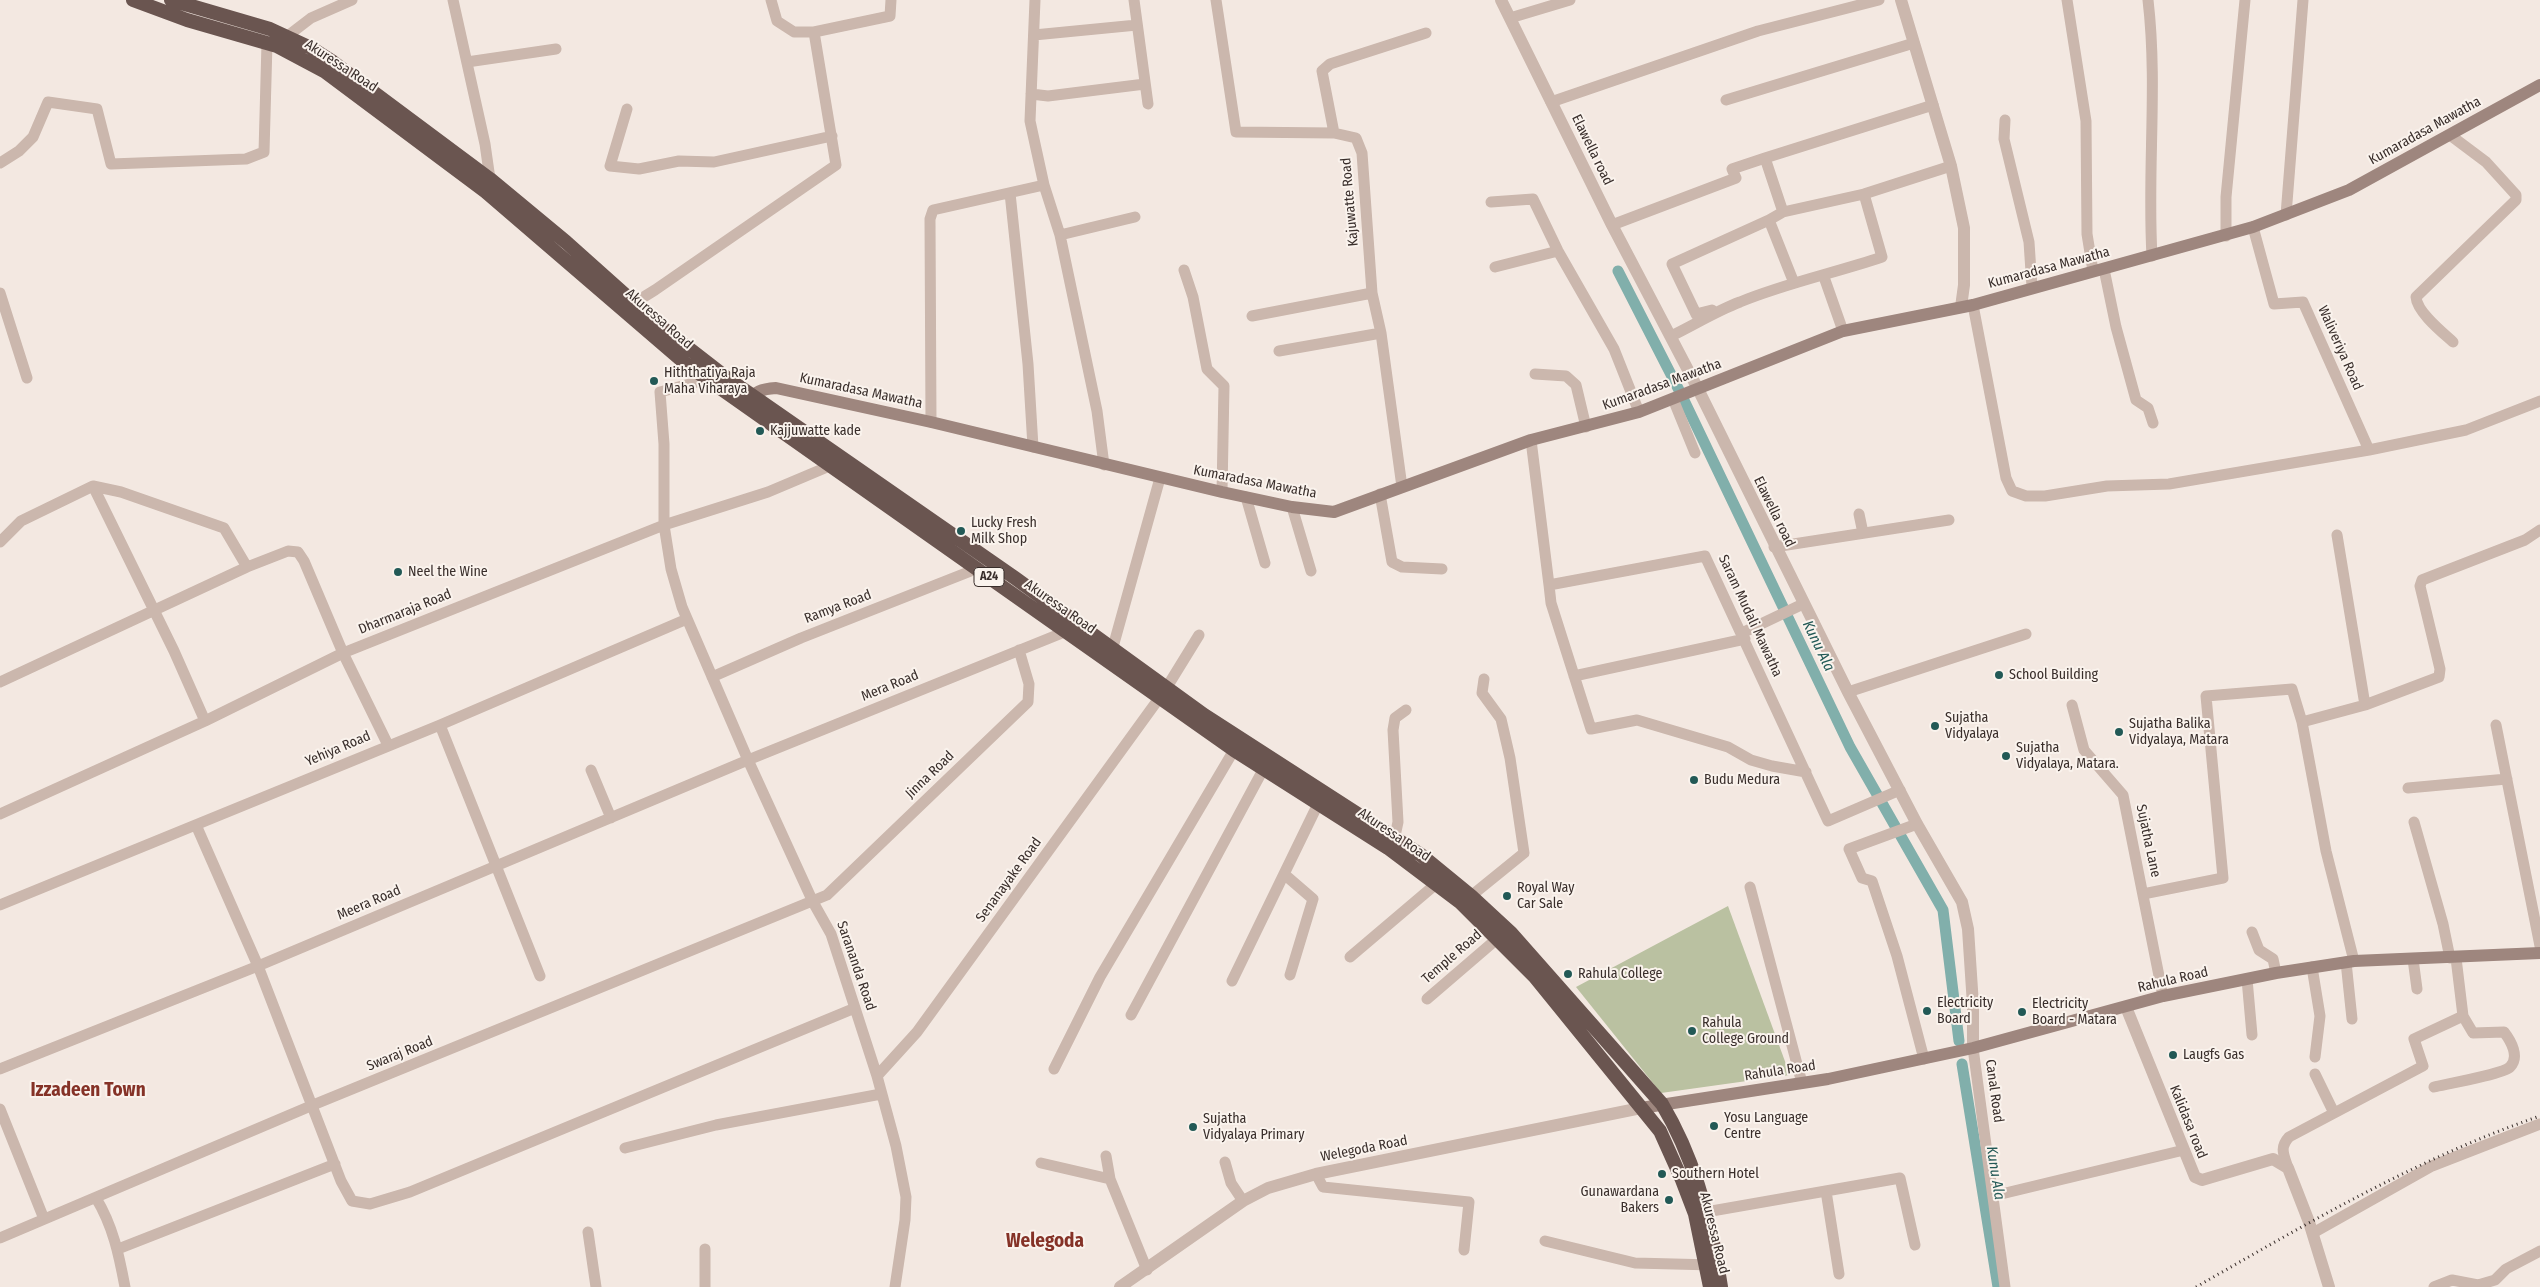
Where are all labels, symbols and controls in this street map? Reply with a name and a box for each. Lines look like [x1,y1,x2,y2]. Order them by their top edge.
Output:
street label: Akuressa Road [301,36,381,96]
street label: Kumaradasa Mawatha [2366,93,2484,169]
street label: Elawella road [1568,112,1616,188]
street label: Kajuwatte Road [1338,157,1362,247]
street label: Kumaradasa Mawatha [1986,244,2112,292]
street label: Akuressa Road [622,285,696,353]
street label: Waliveriya Road [2314,303,2366,393]
street label: Kumaradasa Mawatha [1600,356,1724,414]
place label: Hiththatiya Raja Maha Viharaya [664,365,756,398]
street label: Kumaradasa Mawatha [798,370,924,412]
marker: Hiththatiya Raja Maha Viharaya [648,375,660,387]
place label: Kajjuwatte kade [770,423,861,439]
marker: Kajjuwatte kade [754,425,766,437]
street label: Kumaradasa Mawatha [1192,462,1318,502]
street label: Elawella road [1750,474,1798,550]
place label: Lucky Fresh Milk Shop [971,515,1037,548]
marker: Lucky Fresh Milk Shop [955,525,967,537]
street label: Saram Mudali Mawatha [1714,552,1786,680]
place label: Neel the Wine [408,564,488,580]
marker: Neel the Wine [392,566,404,578]
road number: A24 [974,568,1004,586]
street label: Akuressa Road [1021,576,1099,638]
street label: Dharmaraja Road [356,586,454,638]
street label: Ramya Road [802,587,874,627]
water label: Kunu Ala [1798,618,1838,674]
street label: Mera Road [859,667,921,705]
place label: School Building [2009,667,2098,683]
marker: School Building [1993,669,2005,681]
place label: Sujatha Vidyalaya [1945,710,1999,742]
place label: Sujatha Balika Vidyalaya, Matara [2129,716,2229,749]
marker: Sujatha Vidyalaya [1929,720,1941,732]
marker: Sujatha Balika Vidyalaya, Matara [2113,726,2125,738]
street label: Yehiya Road [303,728,373,770]
place label: Sujatha Vidyalaya, Matara. [2016,740,2119,772]
street label: Jinna Road [902,748,958,802]
marker: Sujatha Vidyalaya, Matara. [2000,750,2012,762]
place label: Budu Medura [1704,772,1780,788]
marker: Budu Medura [1688,774,1700,786]
street label: Sujatha Lane [2132,803,2164,879]
street label: Akuressa Road [1355,805,1433,865]
street label: Senanayake Road [973,834,1045,926]
place label: Royal Way Car Sale [1517,880,1574,912]
street label: Meera Road [335,882,403,924]
marker: Royal Way Car Sale [1501,890,1513,902]
street label: Sarananda Road [833,919,879,1013]
street label: Temple Road [1419,926,1485,988]
street label: Rahula Road [2136,964,2210,996]
place label: Rahula College [1578,966,1663,982]
marker: Rahula College [1562,968,1574,980]
place label: Electricity Board [1937,995,1993,1028]
place label: Electricity Board - Matara [2032,996,2117,1028]
marker: Electricity Board [1921,1005,1933,1017]
marker: Electricity Board - Matara [2016,1006,2028,1018]
place label: Rahula College Ground [1702,1015,1789,1048]
marker: Rahula College Ground [1686,1025,1698,1037]
street label: Swaraj Road [364,1033,436,1075]
place label: Laugfs Gas [2183,1047,2244,1063]
marker: Laugfs Gas [2167,1049,2179,1061]
street label: Rahula Road [1743,1057,1817,1085]
street label: Canal Road [1981,1058,2007,1124]
district label: Izzadeen Town [30,1080,146,1102]
street label: Kalidasa road [2166,1083,2210,1161]
place label: Yosu Language Centre [1724,1110,1808,1142]
place label: Sujatha Vidyalaya Primary [1203,1111,1305,1144]
marker: Yosu Language Centre [1708,1120,1720,1132]
marker: Sujatha Vidyalaya Primary [1187,1121,1199,1133]
street label: Welegoda Road [1319,1132,1409,1166]
water label: Kunu Ala [1982,1145,2008,1201]
place label: Southern Hotel [1672,1166,1759,1182]
marker: Southern Hotel [1656,1168,1668,1180]
place label: Gunawardana Bakers [1581,1184,1659,1216]
street label: Akuressa Road [1696,1191,1732,1275]
marker: Gunawardana Bakers [1663,1194,1675,1206]
district label: Welegoda [1006,1231,1084,1253]

